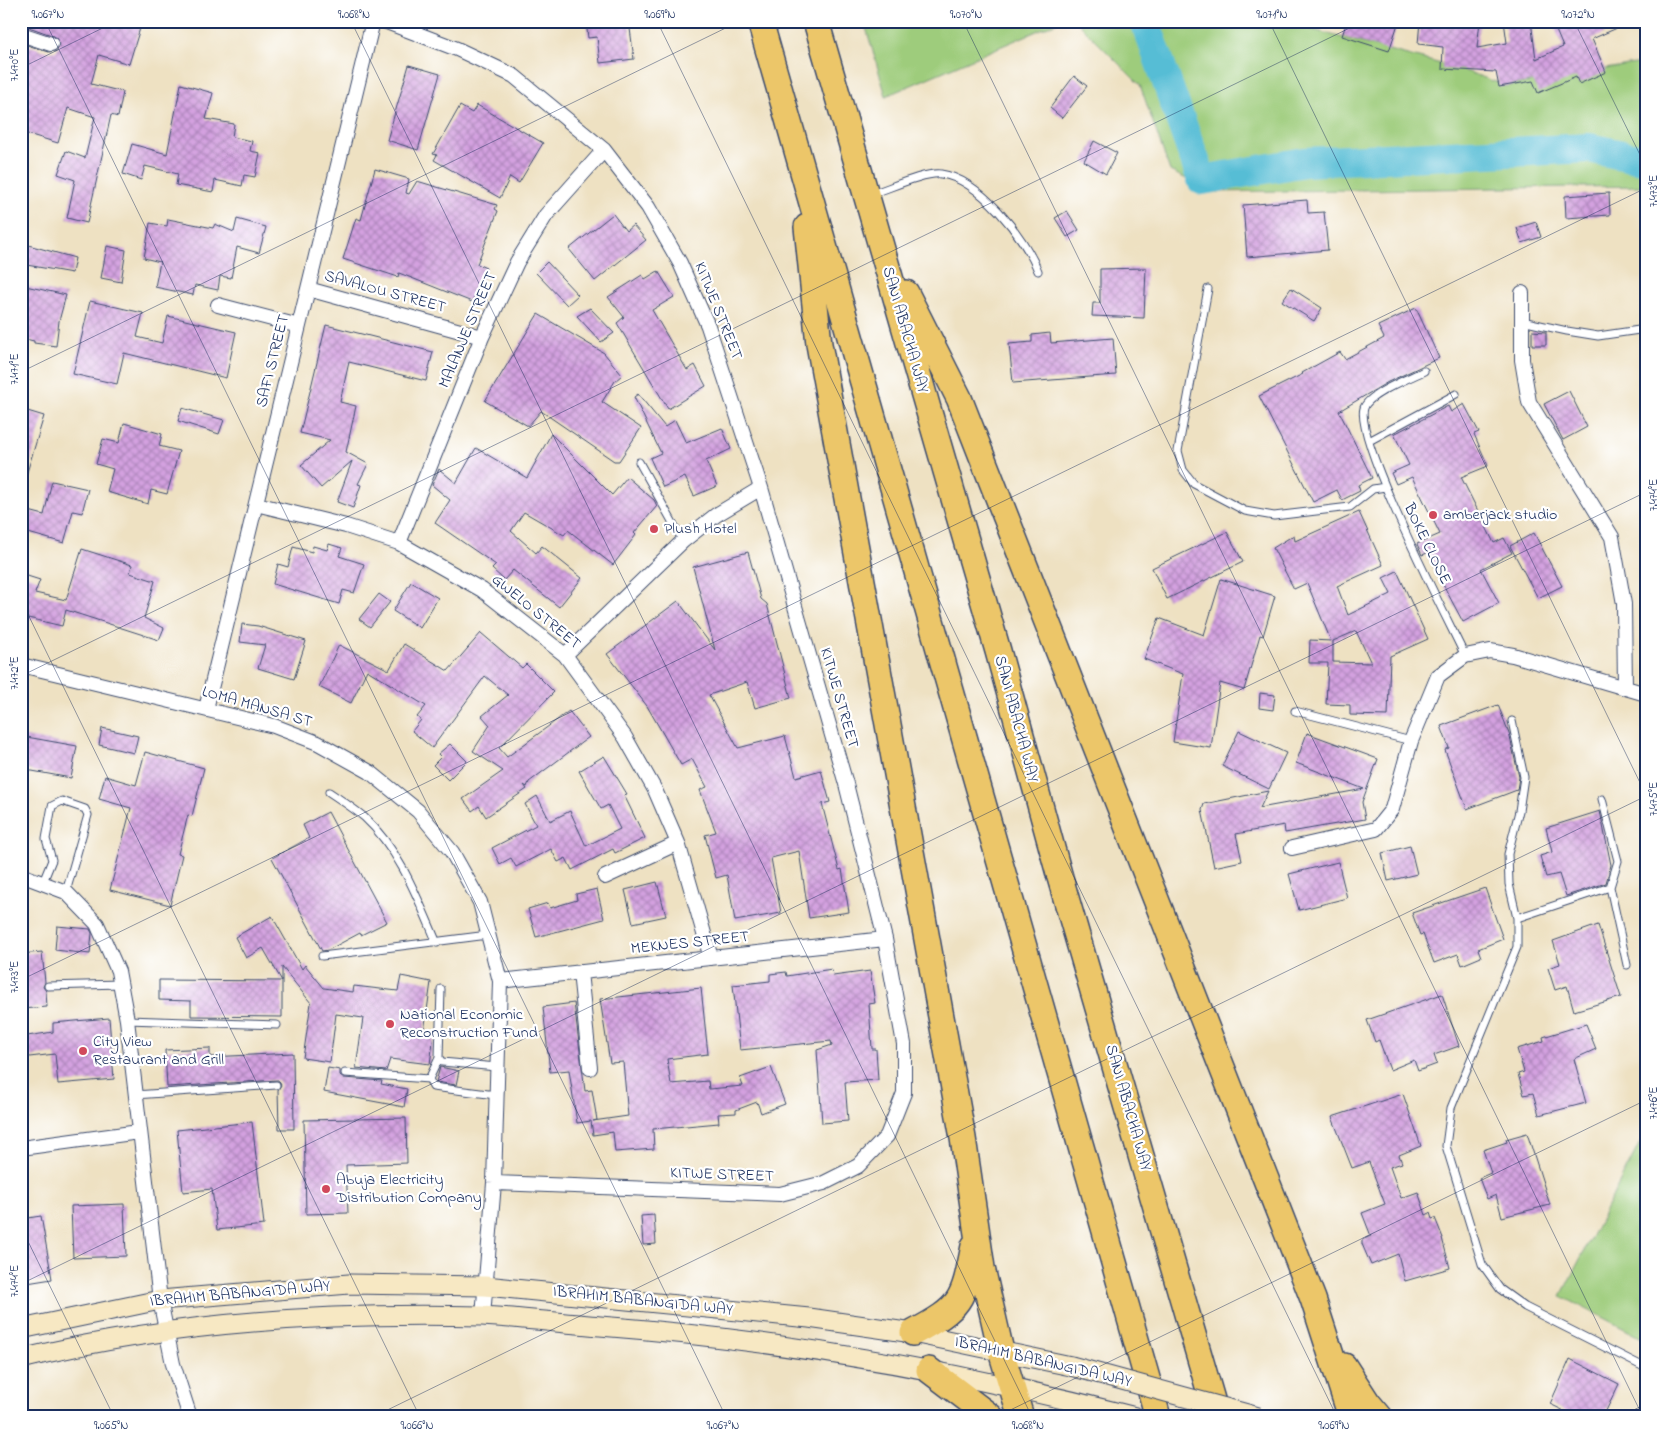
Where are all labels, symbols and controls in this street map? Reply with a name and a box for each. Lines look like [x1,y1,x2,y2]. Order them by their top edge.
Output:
text: 9.067°N [32,6,64,24]
text: 9.068°N [338,6,370,24]
text: 9.069°N [644,6,676,24]
text: 9.070°N [950,6,982,24]
text: 9.071°N [1256,6,1288,24]
text: 9.072°N [1561,6,1595,24]
text: 7.470°E [6,49,24,81]
text: 7.473°E [1645,175,1663,207]
street label: KITWE STREET [687,258,749,364]
street label: SAVALOU STREET [322,264,448,320]
street label: SANI ABACHA WAY [875,264,935,397]
street label: MALANJE STREET [433,268,503,392]
street label: SAFI STREET [250,312,296,410]
text: 7.471°E [6,353,24,385]
text: 7.474°E [1645,479,1663,511]
street label: BOKE CLOSE [1397,498,1457,589]
place label: amberjack studio [1443,503,1557,527]
marker: amberjack studio [1427,509,1439,521]
place label: Plush Hotel [664,517,737,541]
marker: Plush Hotel [648,523,660,535]
street label: GWELO STREET [486,568,586,656]
street label: KITWE STREET [813,645,865,751]
street label: SANI ABACHA WAY [987,653,1045,786]
text: 7.472°E [6,656,24,690]
street label: LOMA MANSA ST [199,680,315,734]
text: 7.475°E [1645,782,1663,816]
street label: MEKNES STREET [630,925,750,961]
text: 7.473°E [6,961,24,993]
place label: National Economic Reconstruction Fund [400,1003,538,1045]
marker: National Economic Reconstruction Fund [384,1018,396,1030]
place label: City View Restaurant and Grill [93,1030,224,1072]
street label: SANI ABACHA WAY [1098,1042,1158,1175]
marker: City View Restaurant and Grill [77,1045,89,1057]
text: 7.476°E [1645,1086,1663,1120]
street label: KITWE STREET [670,1161,774,1189]
place label: Abuja Electricity Distribution Company [335,1168,482,1210]
marker: Abuja Electricity Distribution Company [320,1183,332,1195]
text: 7.474°E [6,1265,24,1297]
street label: IBRAHIM BABANGIDA WAY [149,1274,332,1314]
street label: IBRAHIM BABANGIDA WAY [552,1280,735,1322]
street label: IBRAHIM BABANGIDA WAY [952,1330,1135,1394]
text: 9.065°N [94,1417,128,1435]
text: 9.066°N [400,1417,434,1435]
text: 9.067°N [707,1417,739,1435]
text: 9.068°N [1012,1417,1044,1435]
text: 9.069°N [1318,1417,1350,1435]

